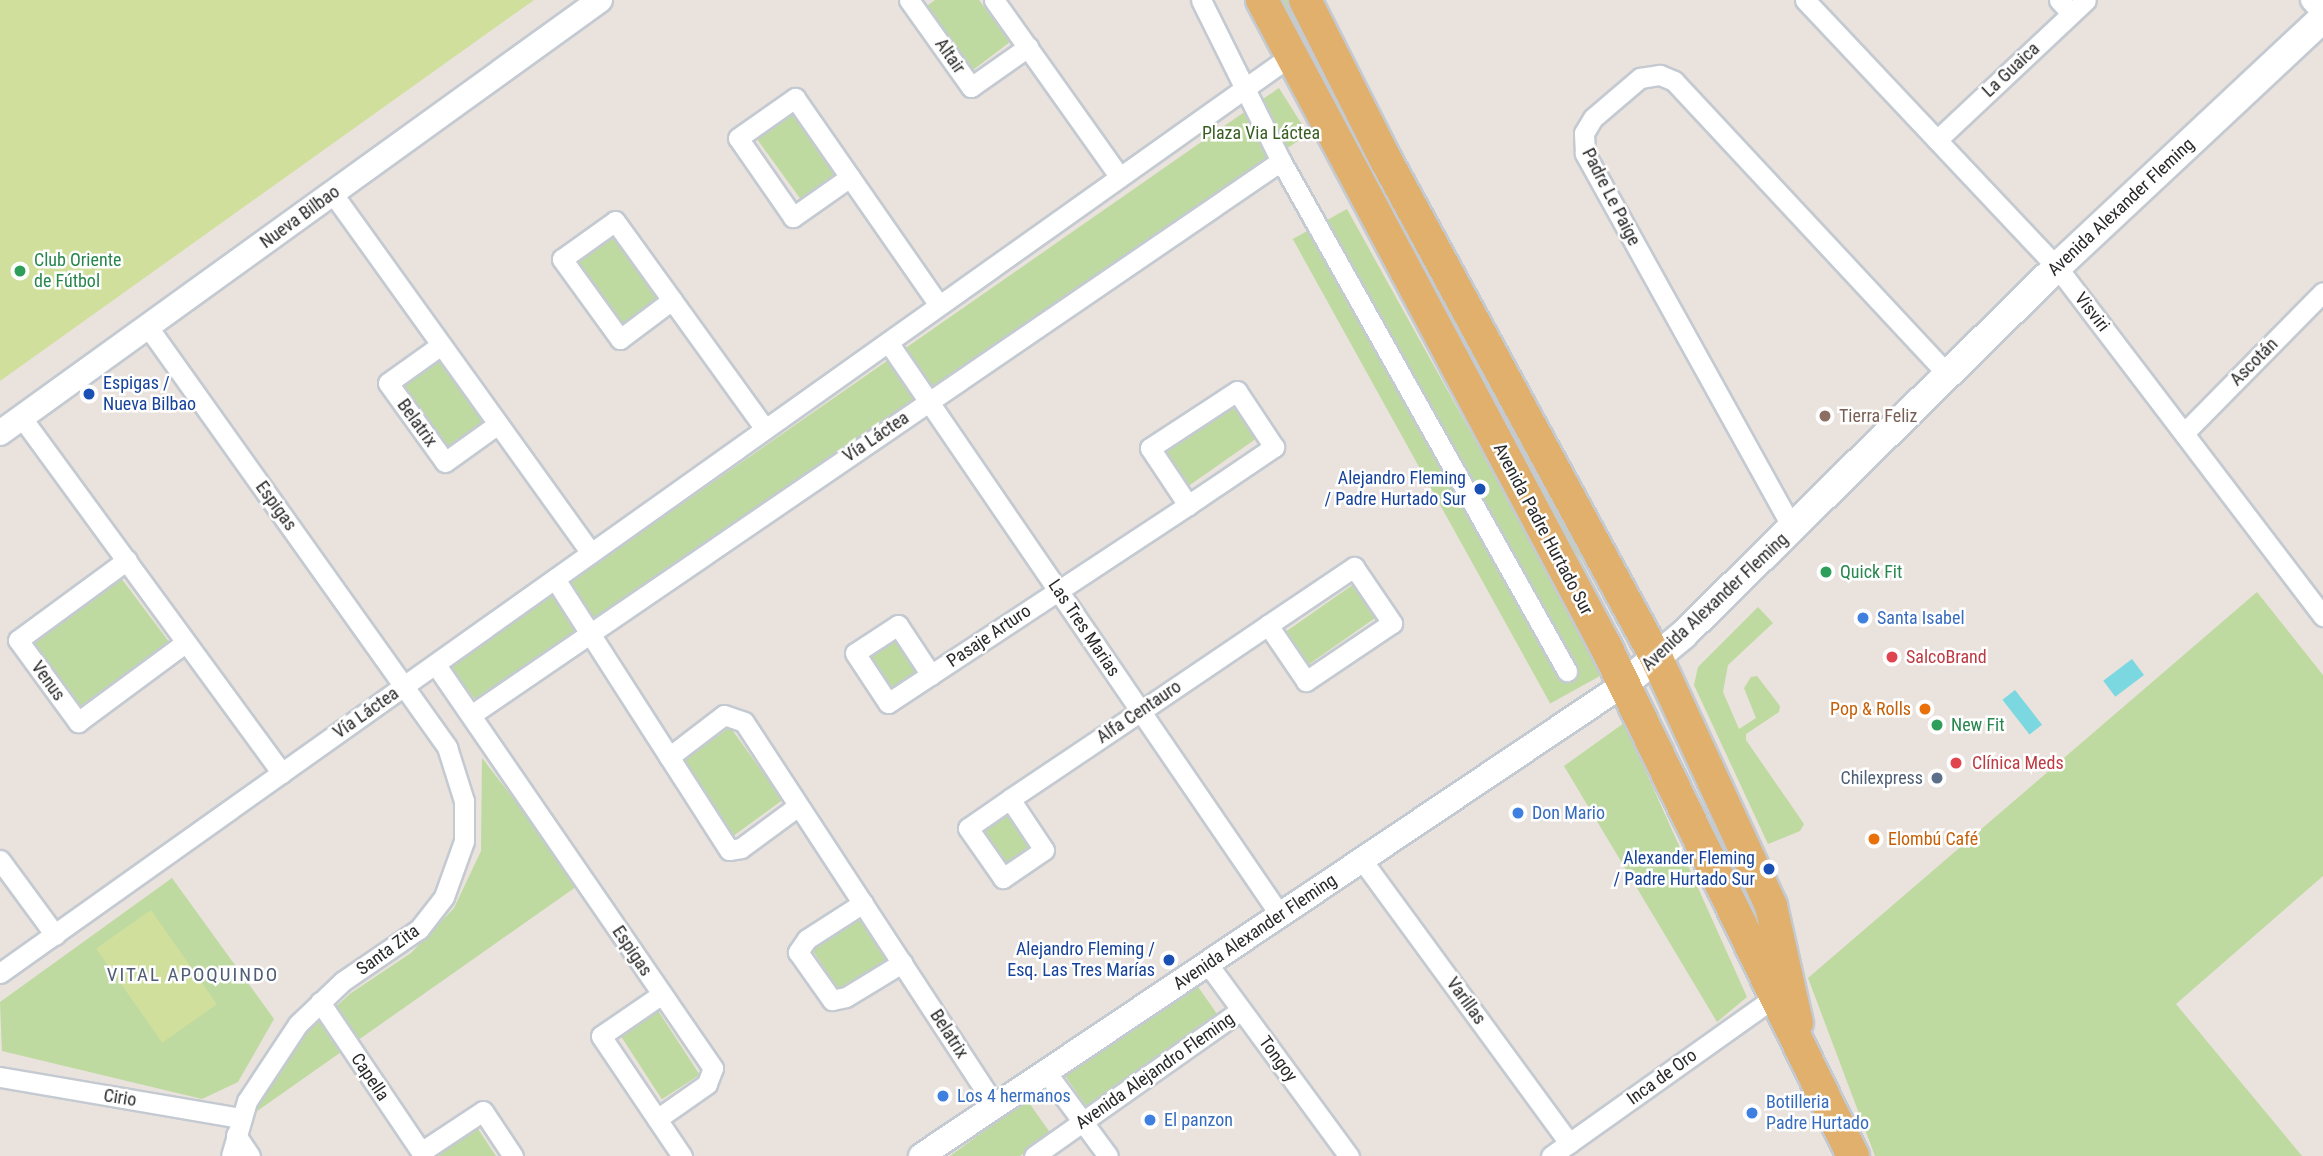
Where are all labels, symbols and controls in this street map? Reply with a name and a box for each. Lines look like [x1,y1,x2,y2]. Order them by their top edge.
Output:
street label: Altair [930,34,970,78]
street label: La Guaica [1978,38,2044,102]
park label: Plaza Via Láctea [1202,122,1320,144]
street label: Avenida Alexander Fleming [2043,134,2199,280]
street label: Padre Le Paige [1577,145,1645,249]
street label: Nueva Bilbao [256,181,344,253]
place label: Club Oriente de Fútbol [34,250,121,292]
marker: Club Oriente de Fútbol [12,263,28,279]
street label: Visviri [2070,288,2114,336]
street label: Ascotán [2226,334,2282,390]
place label: Espigas / Nueva Bilbao [103,373,196,416]
marker: Espigas / Nueva Bilbao [81,386,97,402]
street label: Belatrix [392,395,442,451]
place label: Tierra Feliz [1839,405,1917,427]
street label: Vía Láctea [839,407,913,467]
marker: Tierra Feliz [1817,408,1833,424]
street label: Avenida Padre Hurtado Sur [1489,440,1597,618]
place label: Alejandro Fleming / Padre Hurtado Sur [1325,468,1466,510]
street label: Espigas [251,477,301,535]
marker: Alejandro Fleming / Padre Hurtado Sur [1472,481,1488,497]
street label: Avenida Alexander Fleming [1637,529,1793,675]
place label: Quick Fit [1840,561,1902,583]
marker: Quick Fit [1818,564,1834,580]
street label: Las Tres Marias [1043,575,1125,681]
street label: Pasaje Arturo [943,600,1035,672]
place label: Santa Isabel [1877,607,1965,629]
marker: Santa Isabel [1855,610,1871,626]
place label: SalcoBrand [1906,646,1987,668]
marker: SalcoBrand [1884,649,1900,665]
street label: Venus [26,657,70,705]
street label: Alfa Centauro [1093,676,1185,748]
street label: Vía Láctea [329,683,403,743]
place label: Pop & Rolls [1830,698,1911,720]
marker: Pop & Rolls [1917,701,1933,717]
place label: New Fit [1951,714,2005,736]
marker: New Fit [1929,717,1945,733]
place label: Clínica Meds [1972,752,2064,774]
marker: Clínica Meds [1946,753,1966,773]
place label: Chilexpress [1840,767,1923,789]
marker: Chilexpress [1929,770,1945,786]
place label: Don Mario [1532,802,1605,824]
marker: Don Mario [1510,805,1526,821]
place label: Elombú Café [1888,828,1978,850]
marker: Elombú Café [1866,831,1882,847]
place label: Alexander Fleming / Padre Hurtado Sur [1614,848,1755,890]
marker: Alexander Fleming / Padre Hurtado Sur [1761,861,1777,877]
street label: Avenida Alexander Fleming [1169,869,1341,995]
street label: Santa Zita [352,920,424,980]
street label: Espigas [607,922,657,980]
place label: Alejandro Fleming / Esq. Las Tres Marías [1007,939,1155,982]
marker: Alejandro Fleming / Esq. Las Tres Marías [1161,952,1177,968]
district label: VITAL APOQUINDO [109,964,277,986]
street label: Varillas [1442,973,1490,1029]
street label: Belatrix [925,1006,973,1062]
street label: Avenida Alejandro Fleming [1072,1008,1238,1134]
street label: Tongoy [1254,1032,1302,1086]
street label: Inca de Oro [1623,1044,1701,1110]
street label: Capella [346,1049,394,1105]
street label: Cirio [102,1085,138,1111]
place label: Los 4 hermanos [957,1085,1071,1107]
marker: Los 4 hermanos [935,1088,951,1104]
place label: Botilleria Padre Hurtado [1766,1092,1869,1134]
marker: Botilleria Padre Hurtado [1744,1105,1760,1121]
place label: El panzon [1164,1109,1233,1131]
marker: El panzon [1142,1112,1158,1128]

